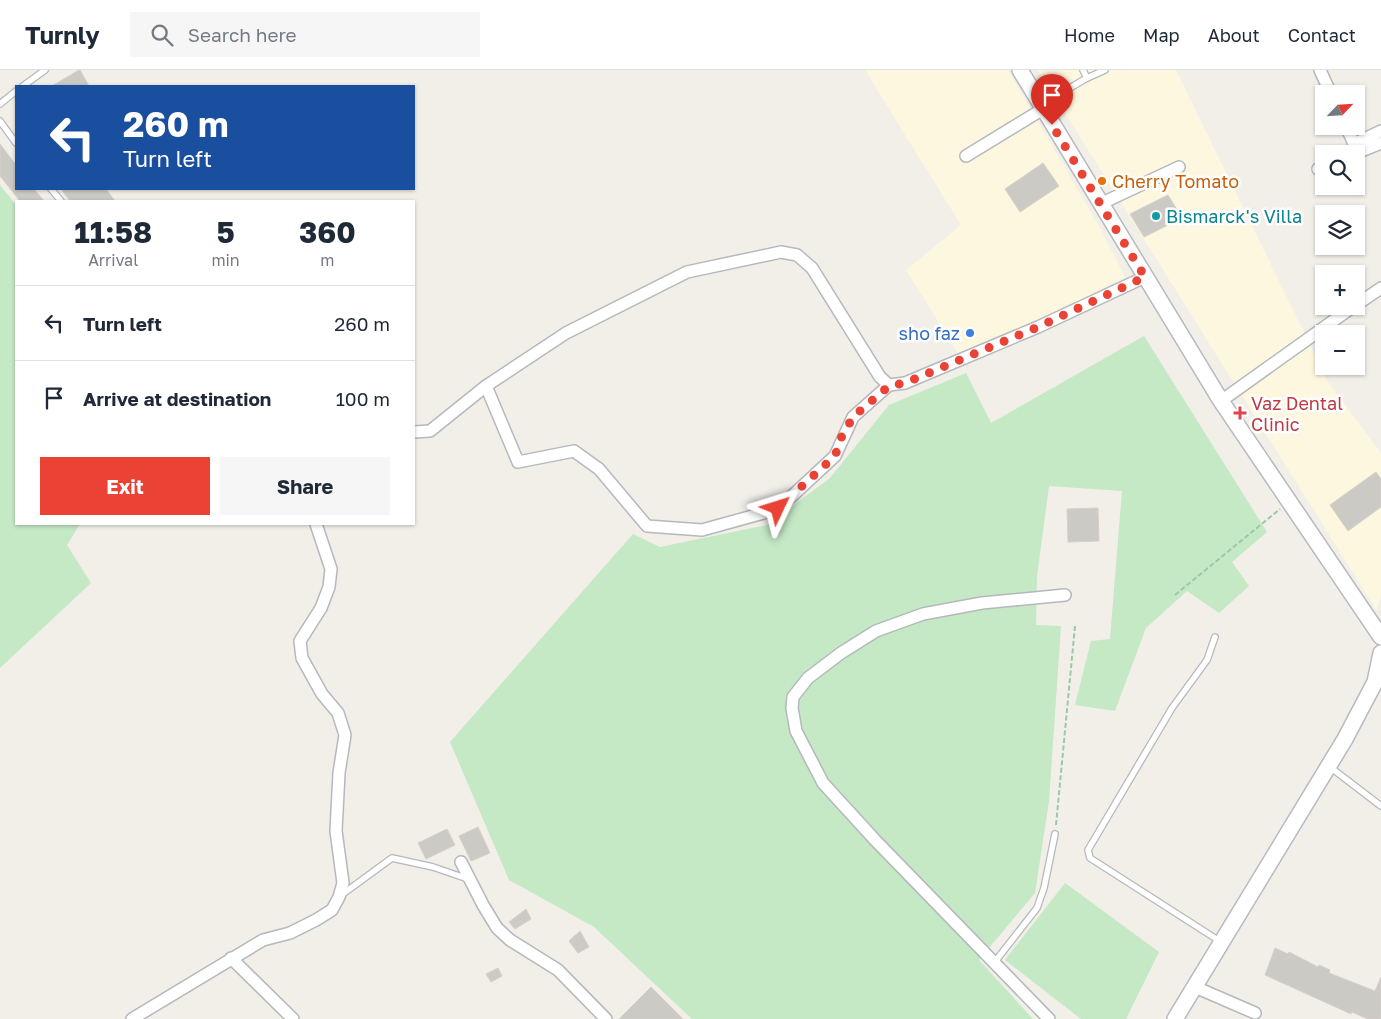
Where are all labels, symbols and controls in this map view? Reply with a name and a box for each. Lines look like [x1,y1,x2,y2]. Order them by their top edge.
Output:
search box [130,12,480,57]
text: Turnly [25,20,100,49]
icon: search [148,21,176,49]
text: Search here [188,23,297,46]
text: Home [1064,24,1115,46]
text: Map [1143,24,1180,46]
text: About [1208,24,1260,46]
text: Contact [1288,24,1356,46]
pin [1031,74,1073,125]
icon: arrive [1038,81,1066,109]
north arrow [1315,85,1365,135]
map controls [1315,85,1365,375]
text: 260 m [123,103,229,145]
icon: left [40,105,105,170]
text: Turn left [123,145,212,172]
button: search [1315,145,1365,195]
place label: Cherry Tomato [1112,170,1239,192]
marker: Cherry Tomato [1096,175,1108,187]
place label: Bismarck's Villa [1166,205,1302,227]
button: layers [1315,205,1365,255]
marker: Bismarck's Villa [1150,210,1162,222]
text: 11:58 [74,214,152,250]
text: 5 [216,214,235,250]
text: 360 [299,214,356,250]
text: Arrival [88,250,138,270]
text: min [211,250,240,270]
text: m [320,250,334,270]
button: + [1315,265,1365,315]
icon: left [40,309,68,337]
text: Turn left [83,312,162,335]
text: 260 m [334,312,390,335]
place label: sho faz [899,322,960,344]
button: − [1315,325,1365,375]
marker: sho faz [964,327,976,339]
icon: arrive [40,384,68,412]
text: Arrive at destination [83,387,271,410]
text: 100 m [336,387,390,410]
place label: Vaz Dental Clinic [1251,392,1343,435]
marker: Vaz Dental Clinic [1233,406,1247,420]
button: Exit [40,457,210,515]
button: Share [220,457,390,515]
position arrow [751,481,803,533]

